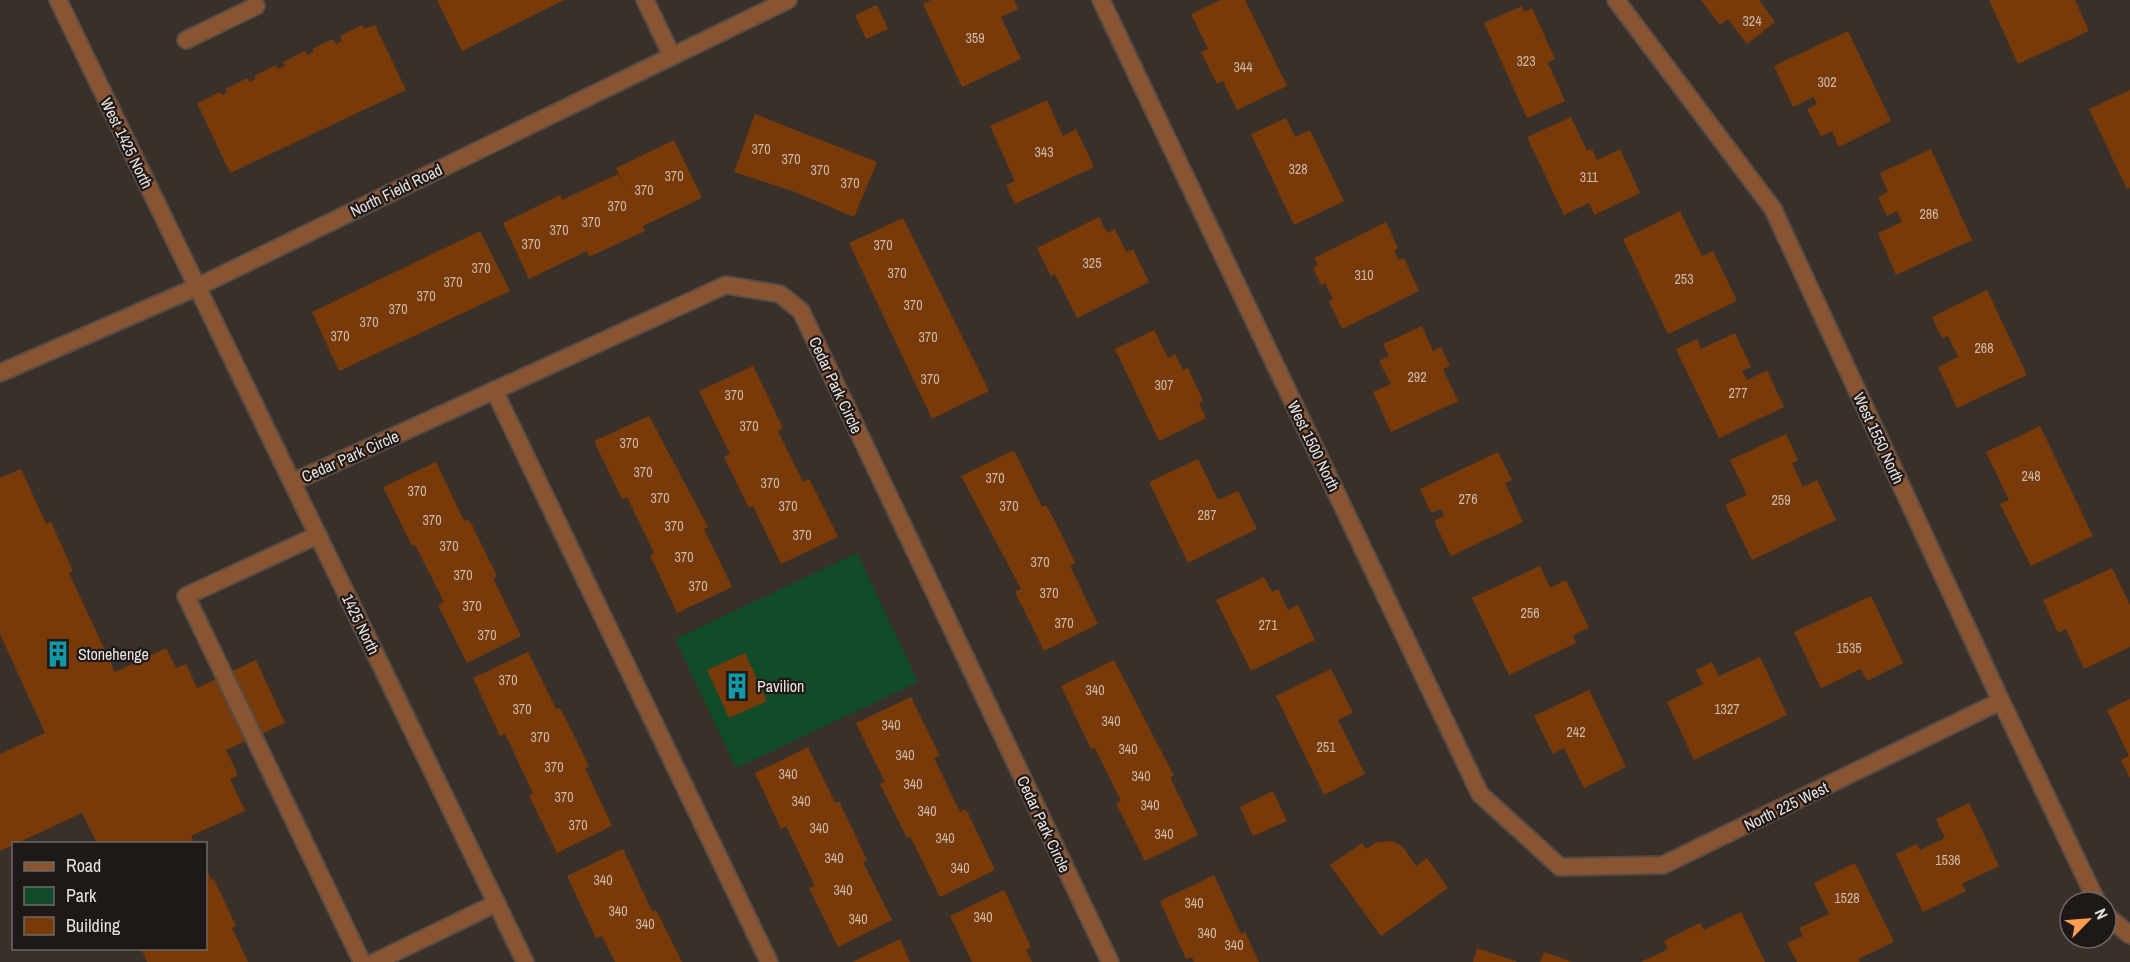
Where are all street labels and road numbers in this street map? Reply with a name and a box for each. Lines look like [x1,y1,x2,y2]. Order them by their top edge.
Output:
street label: West 1425 North [96,94,158,192]
street label: North Field Road [346,158,446,222]
street label: Cedar Park Circle [804,333,868,437]
street label: West 1550 North [1848,389,1910,487]
street label: West 1500 North [1283,397,1345,495]
street label: Cedar Park Circle [298,425,402,487]
street label: 1425 North [337,590,385,658]
street label: Cedar Park Circle [1012,772,1076,876]
street label: North 225 West [1740,776,1832,836]

